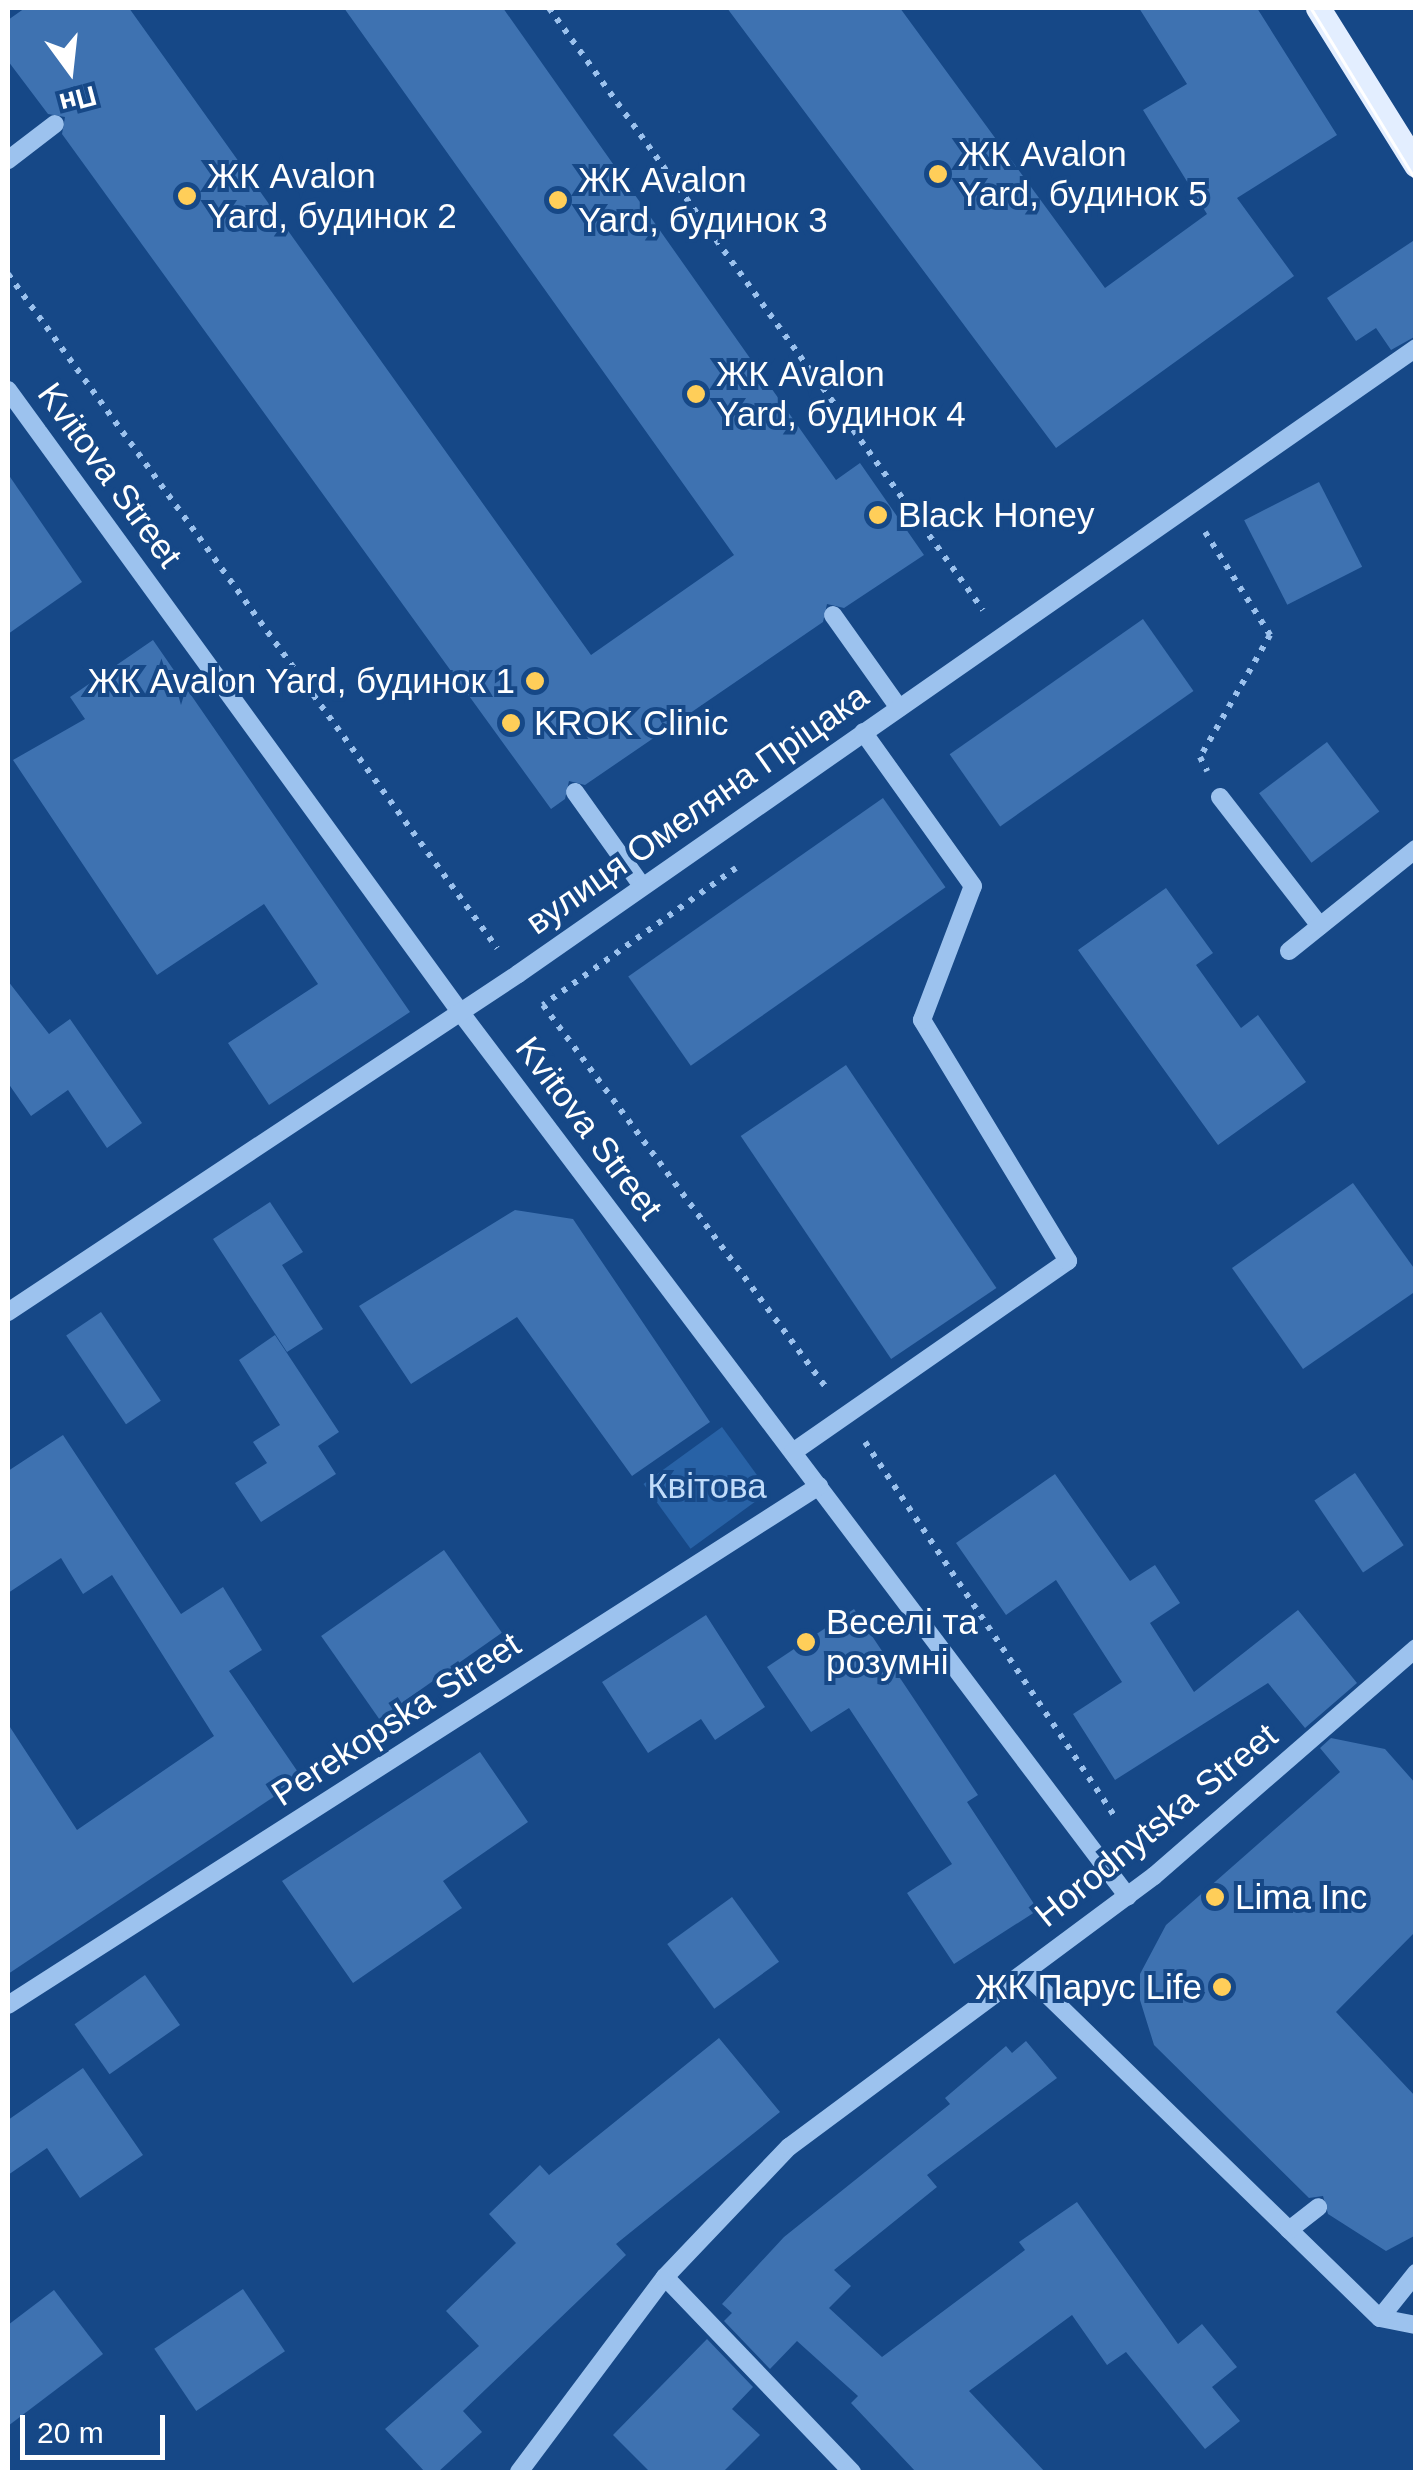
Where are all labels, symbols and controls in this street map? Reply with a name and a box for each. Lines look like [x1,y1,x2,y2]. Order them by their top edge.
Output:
north arrow [20,20,120,120]
text: Пн [56,80,100,119]
place label: ЖК Avalon Yard, будинок 5 [958,133,1208,215]
place label: ЖК Avalon Yard, будинок 2 [207,155,457,237]
place label: ЖК Avalon Yard, будинок 3 [578,159,828,241]
marker: ЖК Avalon Yard, будинок 5 [927,163,949,185]
marker: ЖК Avalon Yard, будинок 2 [176,185,198,207]
marker: ЖК Avalon Yard, будинок 3 [547,189,569,211]
place label: ЖК Avalon Yard, будинок 4 [716,353,966,435]
street label: Kvitova Street [29,375,191,575]
marker: ЖК Avalon Yard, будинок 4 [685,383,707,405]
place label: Black Honey [898,494,1094,536]
marker: Black Honey [867,504,889,526]
place label: ЖК Avalon Yard, будинок 1 [87,660,515,702]
marker: ЖК Avalon Yard, будинок 1 [524,670,546,692]
street label: вулиця Омеляна Пріцака [518,675,876,943]
place label: KROK Clinic [534,702,728,744]
marker: KROK Clinic [498,710,524,736]
street label: Kvitova Street [507,1028,671,1228]
park label: Квітова [647,1465,767,1507]
place label: Веселі та розумні [826,1601,978,1683]
street label: Perekopska Street [264,1623,528,1815]
marker: Веселі та розумні [795,1631,817,1653]
street label: Horodnytska Street [1026,1714,1286,1936]
place label: Lima Inc [1235,1876,1367,1918]
marker: Lima Inc [1204,1886,1226,1908]
place label: ЖК Парус Life [975,1966,1202,2008]
marker: ЖК Парус Life [1211,1976,1233,1998]
scale bar [25,2395,170,2457]
text: 20 m [37,2416,104,2449]

